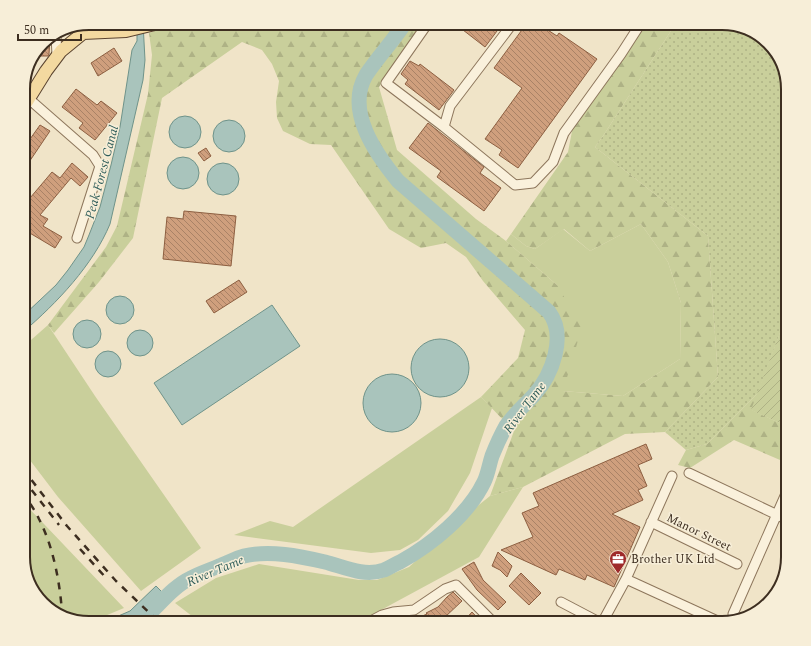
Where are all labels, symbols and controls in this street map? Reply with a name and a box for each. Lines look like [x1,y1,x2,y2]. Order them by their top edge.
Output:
scale bar [18,16,81,42]
text: 50 m [24,21,49,40]
water label: Peak Forest Canal [80,123,124,221]
water label: River Tame [499,377,551,438]
street label: Manor Street [663,509,734,556]
office icon: Brother UK Ltd [608,549,628,574]
water label: River Tame [184,550,247,592]
place label: Brother UK Ltd [631,550,715,569]

